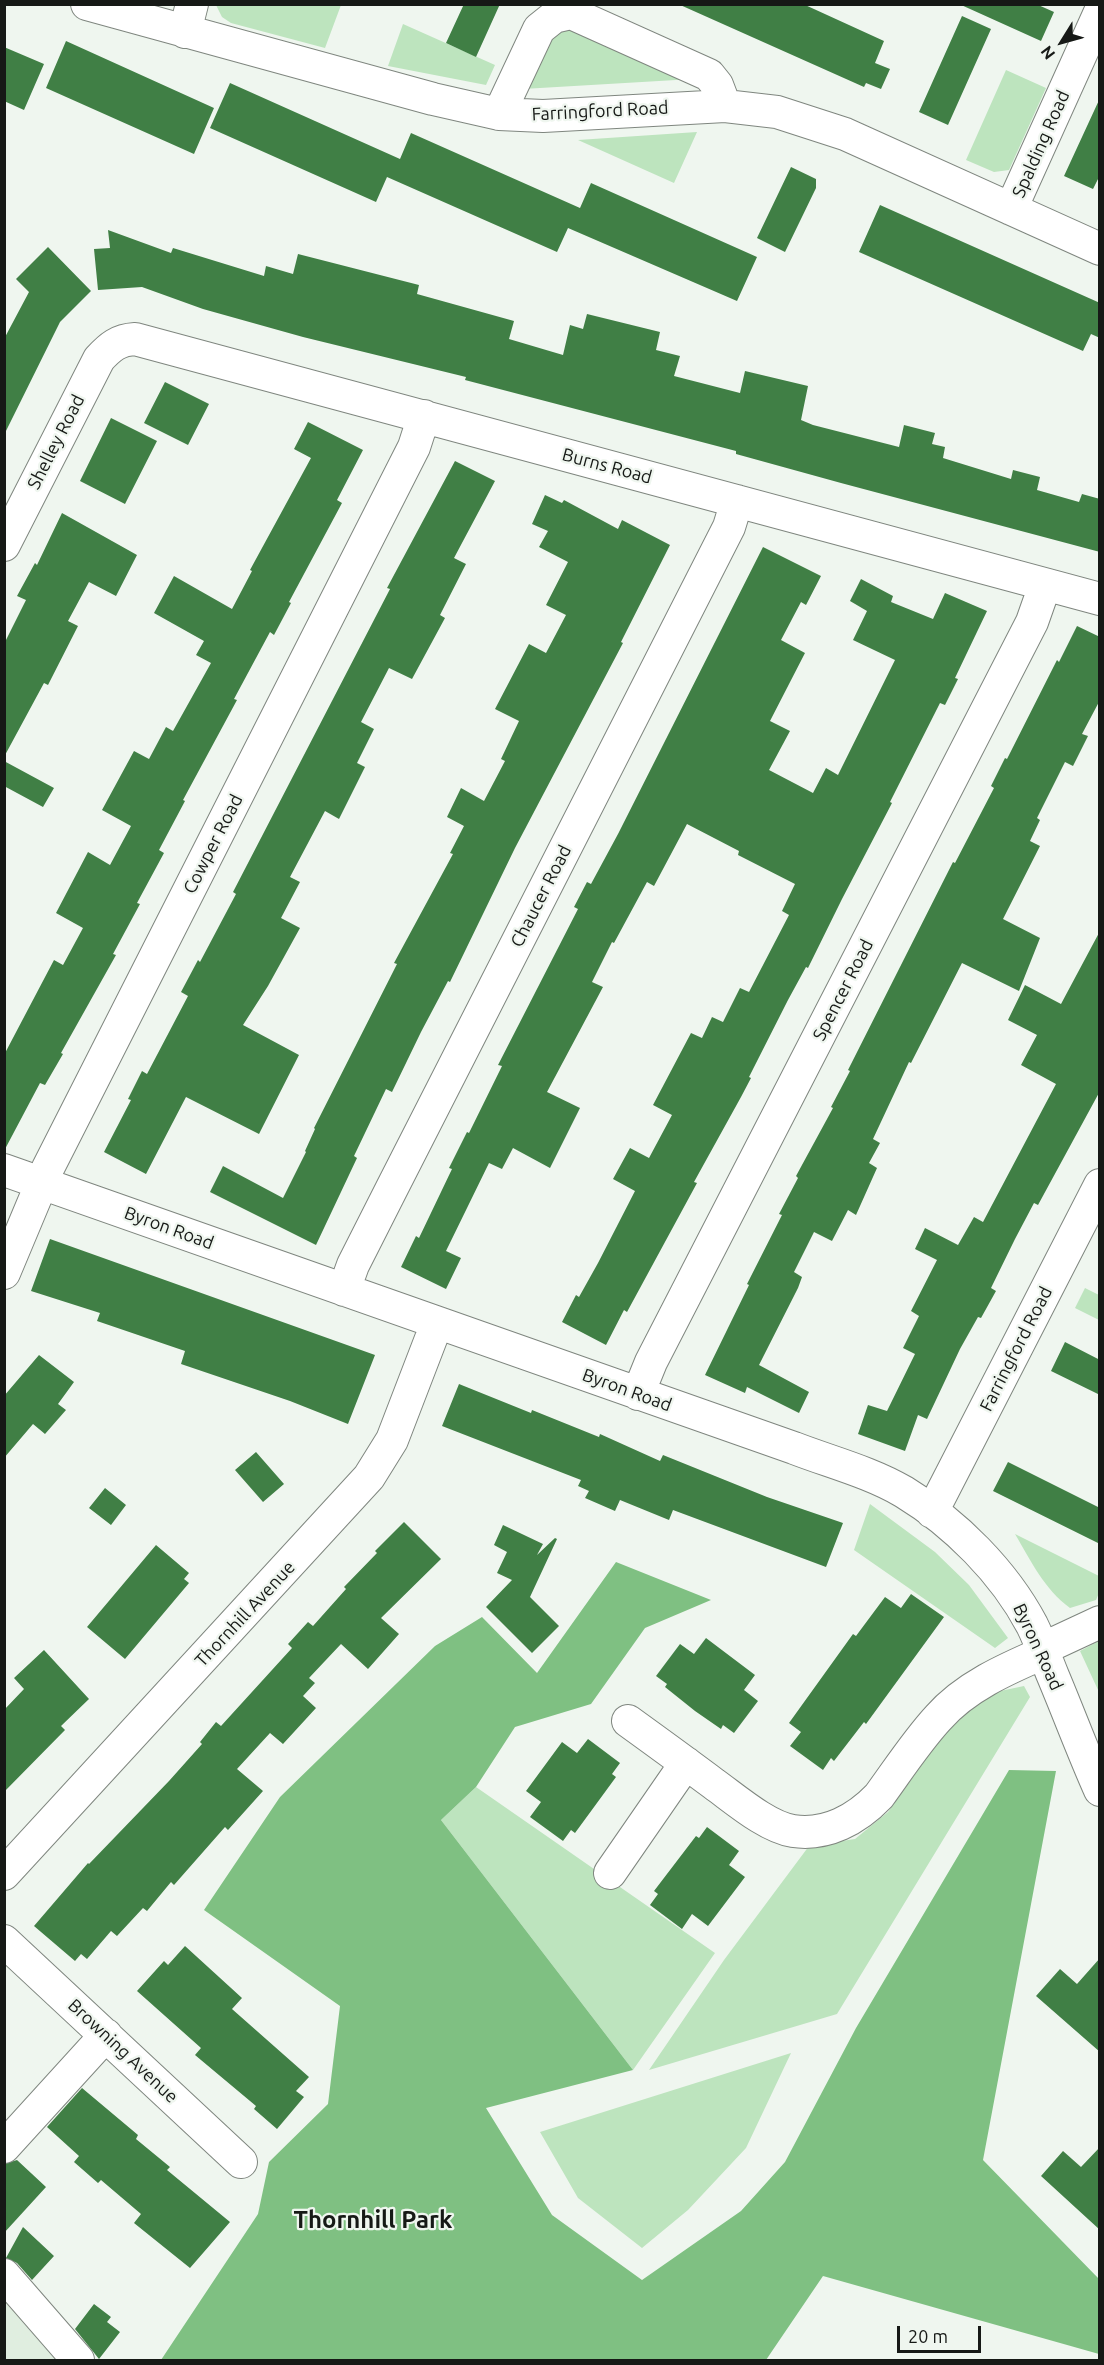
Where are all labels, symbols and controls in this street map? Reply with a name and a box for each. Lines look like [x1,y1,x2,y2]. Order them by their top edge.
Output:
north arrow [1032,12,1092,72]
text: N [1037,43,1058,63]
street label: Spalding Road [1008,87,1074,201]
street label: Farringford Road [531,97,669,125]
street label: Shelley Road [23,391,89,493]
street label: Burns Road [560,444,654,488]
street label: Cowper Road [179,791,247,897]
street label: Chaucer Road [506,841,576,951]
street label: Spencer Road [808,936,878,1044]
street label: Byron Road [121,1202,217,1254]
street label: Farringford Road [975,1283,1057,1415]
street label: Byron Road [579,1364,675,1416]
street label: Thornhill Avenue [190,1557,300,1671]
street label: Byron Road [1008,1600,1068,1694]
street label: Browning Avenue [63,1994,183,2108]
district label: Thornhill Park [294,2206,452,2234]
scale bar [900,2314,984,2352]
text: 20 m [908,2326,948,2346]

